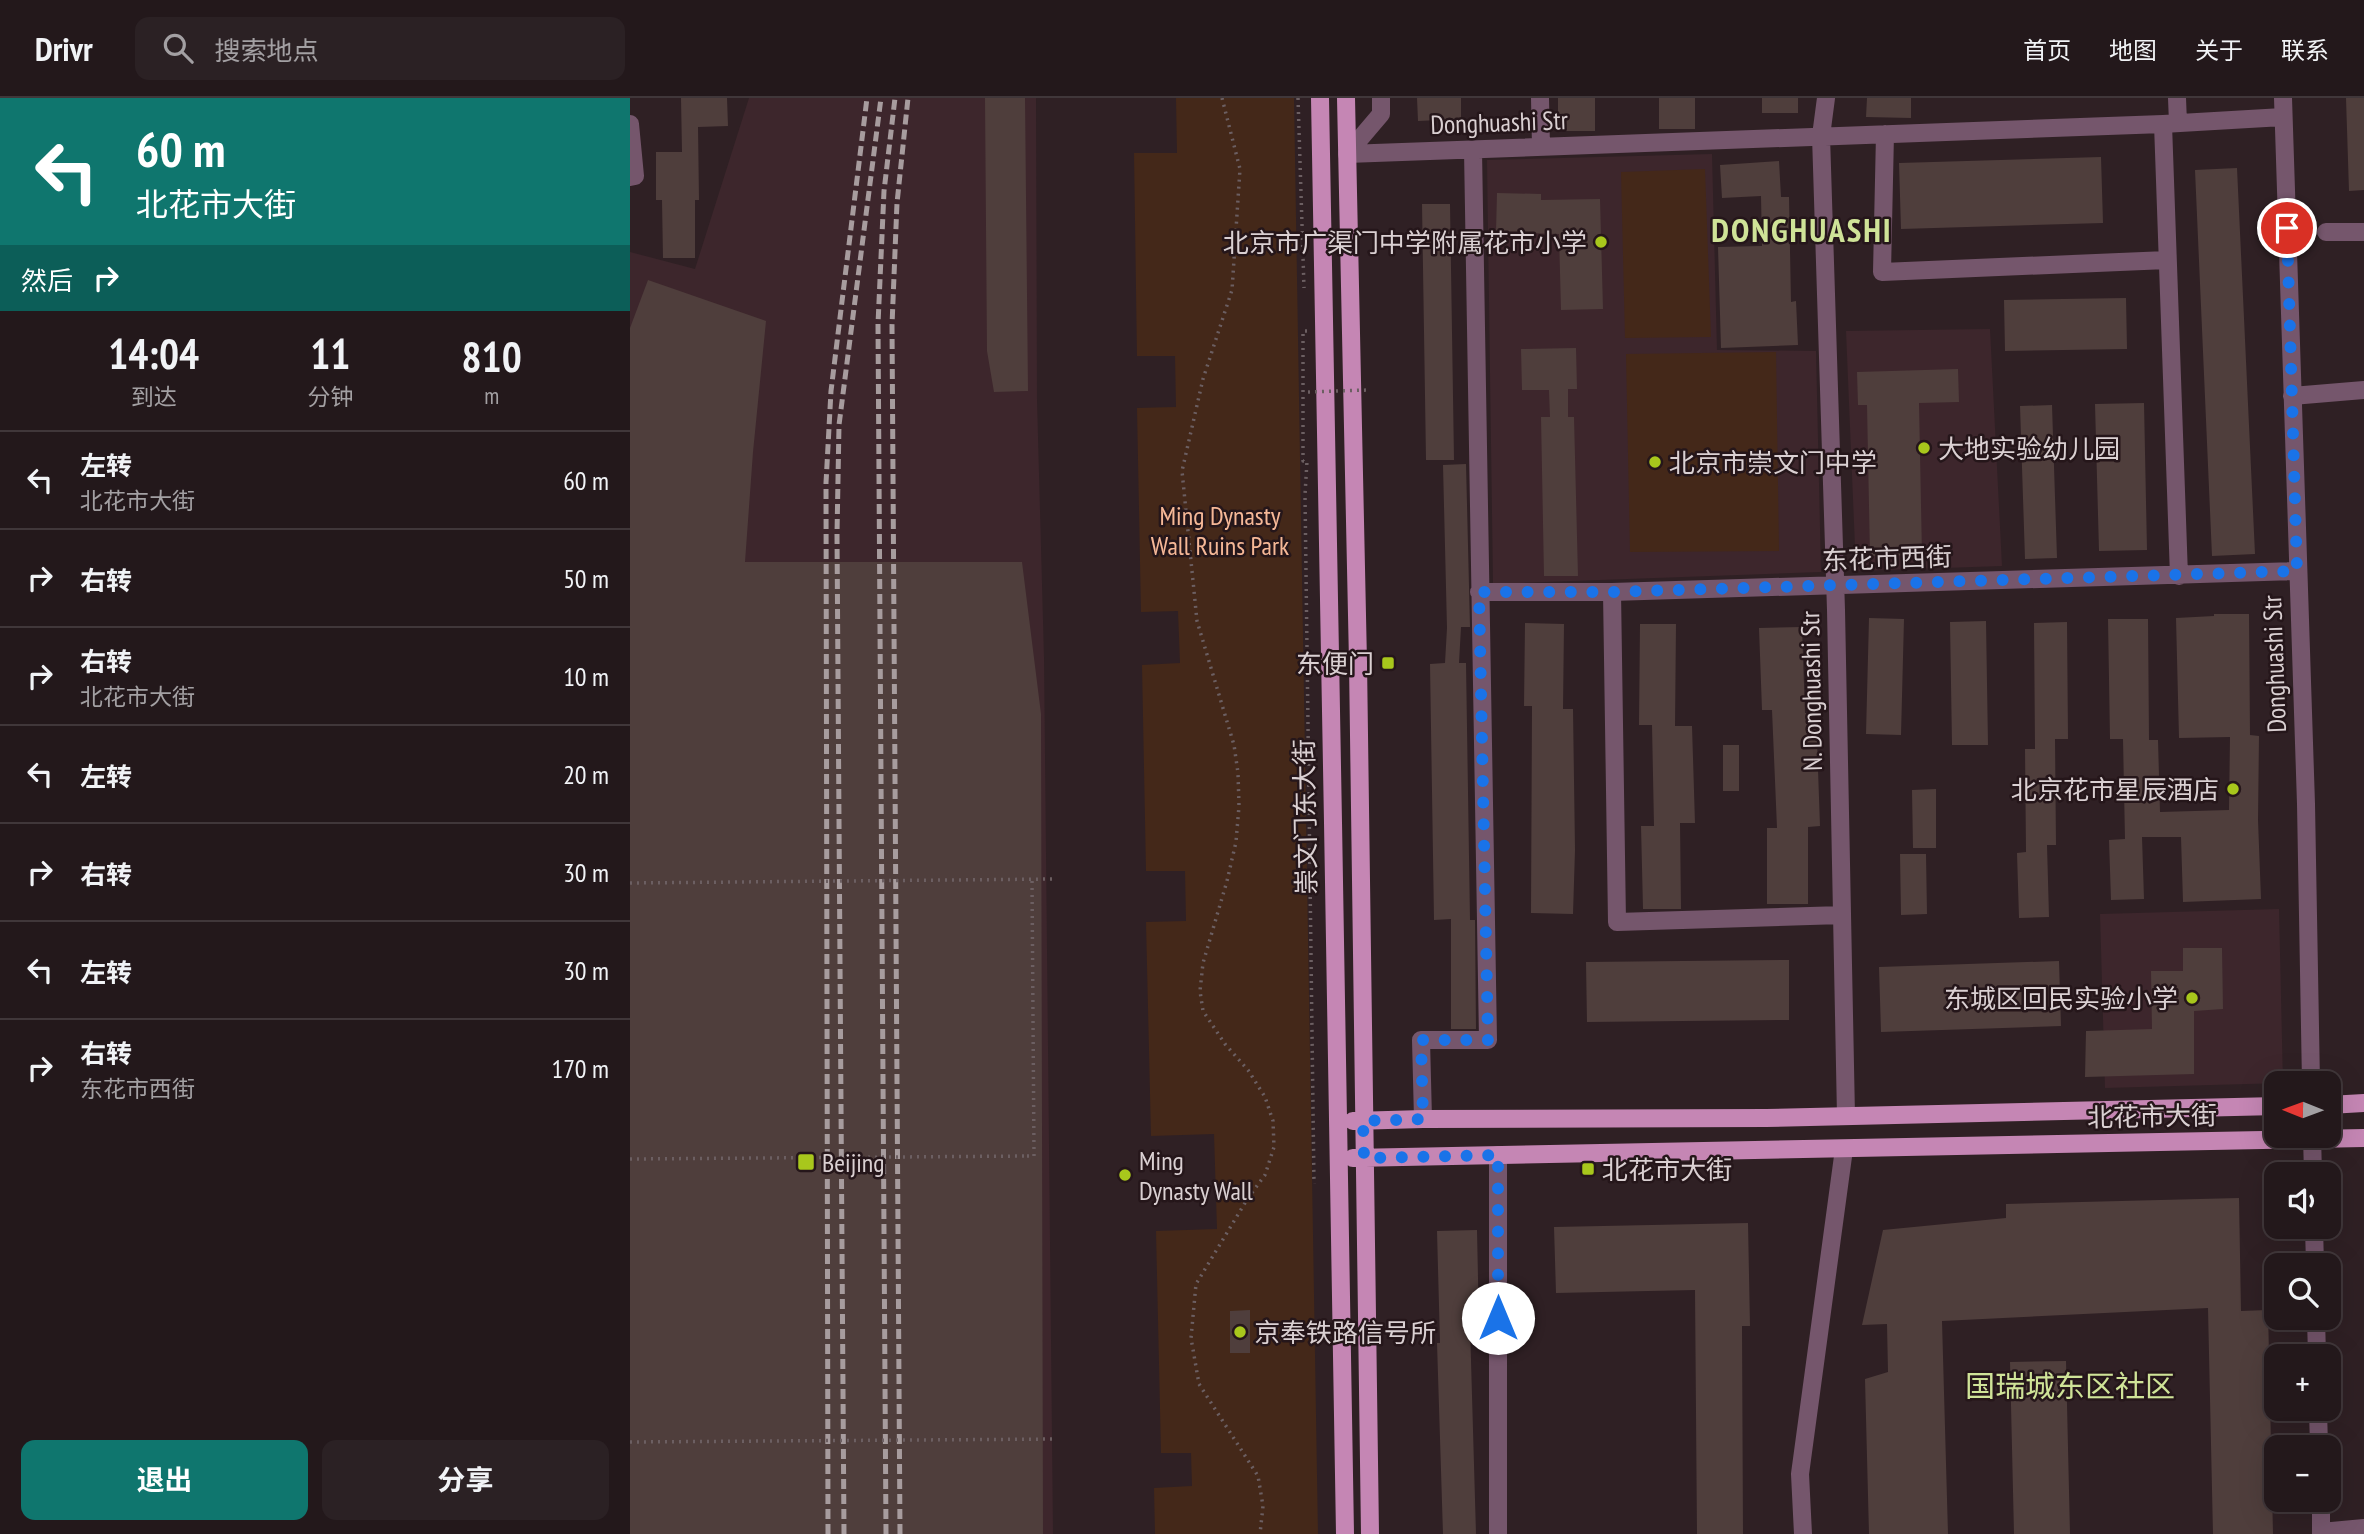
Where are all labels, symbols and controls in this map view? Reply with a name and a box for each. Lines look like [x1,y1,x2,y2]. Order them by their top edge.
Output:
search box [135,17,625,80]
text: Drivr [35,27,93,70]
icon: search [159,29,197,67]
text: 搜索地点 [215,34,319,67]
text: 首页 [2023,35,2071,66]
text: 地图 [2109,35,2157,66]
text: 关于 [2195,35,2243,66]
text: 联系 [2281,35,2329,66]
street label: Donghuashi Str [1430,103,1568,141]
text: 60 m [136,117,225,181]
icon: left [21,126,112,217]
text: 北花市大街 [136,183,296,225]
pin [2257,198,2317,258]
district label: DONGHUASHI [1711,208,1893,251]
icon: arrive [2268,209,2306,247]
place label: 北京市广渠门中学附属花市小学 [1223,226,1587,259]
marker: 北京市广渠门中学附属花市小学 [1593,234,1609,250]
icon: right [87,259,125,297]
text: 然后 [21,264,73,297]
text: 14:04 [108,326,199,381]
text: 11 [310,326,350,381]
text: 810 [462,329,522,384]
text: m [484,381,499,410]
text: 到达 [131,382,177,411]
text: 分钟 [307,382,353,411]
place label: 大地实验幼儿园 [1938,432,2120,465]
marker: 大地实验幼儿园 [1916,440,1932,456]
place label: 北京市崇文门中学 [1669,446,1877,479]
text: 左转 [80,449,132,482]
marker: 北京市崇文门中学 [1647,454,1663,470]
icon: left [21,461,59,499]
text: 60 m [563,464,609,497]
text: 北花市大街 [80,486,195,515]
park label: Ming Dynasty Wall Ruins Park [1151,499,1289,562]
street label: 东花市西街 [1821,539,1953,577]
icon: right [21,559,59,597]
text: 50 m [563,562,609,595]
text: 右转 [80,564,132,597]
street label: Donghuashi Str [2255,595,2293,733]
street label: N. Donghuashi Str [1793,611,1829,771]
text: 右转 [80,645,132,678]
place label: 东便门 [1296,647,1374,680]
marker: 东便门 [1380,655,1396,671]
icon: right [21,657,59,695]
text: 10 m [563,660,609,693]
text: 北花市大街 [80,682,195,711]
street label: 崇文门东大街 [1287,739,1323,895]
icon: left [21,755,59,793]
text: 20 m [563,758,609,791]
text: 左转 [80,760,132,793]
place label: 北京花市星辰酒店 [2011,773,2219,806]
marker: 北京花市星辰酒店 [2225,781,2241,797]
icon: right [21,853,59,891]
text: 30 m [563,856,609,889]
text: 右转 [80,858,132,891]
icon: left [21,951,59,989]
text: 30 m [563,954,609,987]
text: 左转 [80,956,132,989]
place label: 东城区回民实验小学 [1944,982,2178,1015]
marker: 东城区回民实验小学 [2184,990,2200,1006]
text: 右转 [80,1037,132,1070]
icon: right [21,1049,59,1087]
text: 170 m [551,1052,609,1085]
north arrow [2264,1071,2342,1148]
map controls [2264,1071,2341,1512]
text: 东花市西街 [80,1074,195,1103]
street label: 北花市大街 [2087,1098,2217,1134]
place label: Ming Dynasty Wall [1139,1144,1253,1207]
place label: Beijing [822,1146,885,1179]
marker: Beijing [796,1152,816,1172]
place label: 北花市大街 [1602,1153,1732,1186]
marker: 北花市大街 [1580,1161,1596,1177]
button: sound [2264,1162,2341,1239]
marker: Ming Dynasty Wall [1117,1167,1133,1183]
button: search [2264,1253,2341,1330]
position arrow [1461,1281,1535,1355]
place label: 京奉铁路信号所 [1254,1316,1436,1349]
marker: 京奉铁路信号所 [1232,1324,1248,1340]
button: + [2264,1344,2341,1421]
district label: 国瑞城东区社区 [1965,1366,2175,1405]
button: − [2264,1435,2341,1512]
button: 退出 [21,1440,308,1520]
button: 分享 [322,1440,609,1520]

